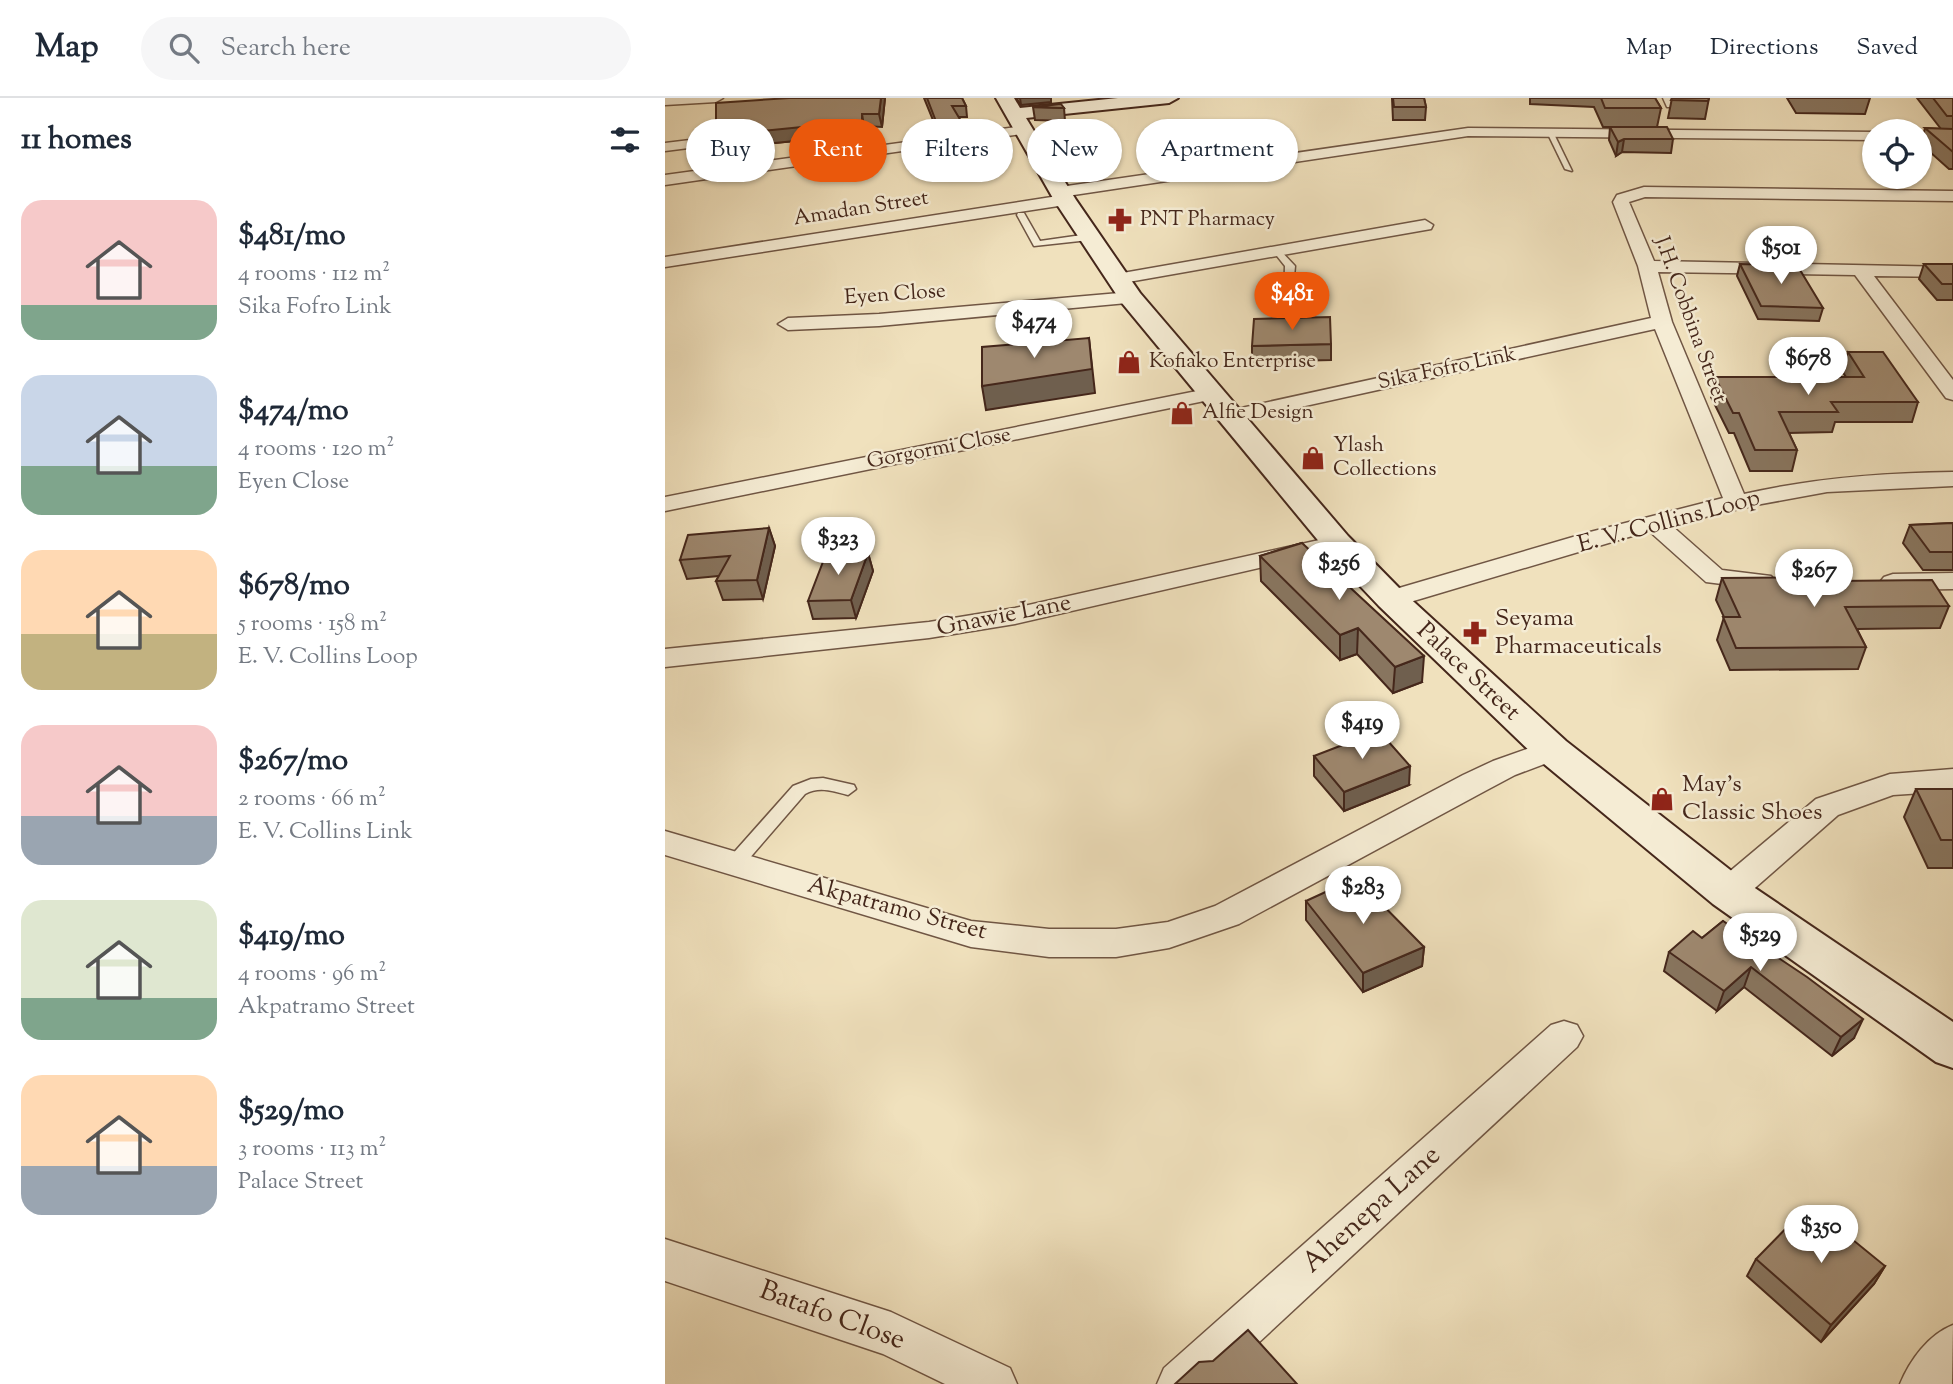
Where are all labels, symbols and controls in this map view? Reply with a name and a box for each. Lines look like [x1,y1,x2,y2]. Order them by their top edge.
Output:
search box [141,17,631,80]
text: Map [35,24,99,72]
icon: search [165,29,203,67]
text: Search here [221,30,351,67]
text: Map [1626,31,1672,65]
text: Directions [1710,31,1818,65]
text: Saved [1856,31,1918,65]
text: 11 homes [21,119,132,162]
chip: Buy [686,119,775,182]
chip: Rent [789,119,887,182]
chip: Filters [901,119,1013,182]
chip: New [1027,119,1122,182]
chip: Apartment [1136,119,1298,182]
map controls [1862,119,1932,189]
button: locate [1862,119,1932,189]
icon: filters [606,121,644,159]
street label: Amadan Street [791,184,931,234]
place label: PNT Pharmacy [1140,205,1276,235]
pharmacy icon: PNT Pharmacy [1106,206,1134,234]
text: $481/mo [238,215,346,258]
pin: $501 [1740,226,1822,286]
icon: home [77,228,161,312]
street label: J.H. Cobbina Street [1646,232,1734,407]
text: $501 [1761,232,1801,265]
text: 4 rooms · 112 m² [238,258,390,291]
pin: $481 [1251,272,1333,332]
street label: Eyen Close [843,276,947,314]
text: $481 [1270,278,1314,311]
text: Sika Fofro Link [238,291,392,324]
pin: $474 [993,300,1075,360]
text: $474 [1011,306,1057,339]
pin: $678 [1767,338,1849,397]
street label: Sika Fofro Link [1375,340,1519,398]
text: $678 [1785,343,1831,376]
place label: Kofiako Enterprise [1149,347,1316,377]
shop icon: Kofiako Enterprise [1115,348,1143,376]
text: $474/mo [238,390,349,433]
place label: Alfie Design [1202,398,1314,428]
shop icon: Alfie Design [1168,399,1196,427]
icon: home [77,403,161,487]
street label: Gorgormi Close [864,420,1014,478]
place label: Ylash Collections [1333,431,1437,485]
text: 4 rooms · 120 m² [238,433,394,466]
shop icon: Ylash Collections [1299,444,1327,472]
text: Eyen Close [238,466,349,499]
street label: E. V. Collins Loop [1574,481,1764,563]
pin: $323 [797,518,879,577]
text: $323 [817,523,859,556]
pin: $256 [1298,542,1380,602]
text: $256 [1318,548,1360,581]
pin: $267 [1773,550,1855,609]
text: $267 [1791,555,1837,588]
text: $678/mo [238,565,350,608]
icon: home [77,578,161,662]
street label: Gnawie Lane [934,586,1074,646]
place label: Seyama Pharmaceuticals [1495,602,1662,664]
text: 5 rooms · 158 m² [238,608,387,641]
street label: Palace Street [1409,615,1527,729]
pharmacy icon: Seyama Pharmaceuticals [1461,619,1489,647]
text: E. V. Collins Loop [238,641,418,674]
pin: $419 [1321,702,1403,761]
text: $419 [1341,707,1383,740]
text: $267/mo [238,740,348,783]
icon: home [77,753,161,837]
place label: May's Classic Shoes [1682,768,1823,830]
text: 2 rooms · 66 m² [238,783,386,816]
shop icon: May's Classic Shoes [1648,785,1676,813]
text: E. V. Collins Link [238,816,413,849]
pin: $283 [1322,866,1404,926]
street label: Akpatramo Street [803,869,991,949]
text: $283 [1341,872,1385,905]
pin: $529 [1719,914,1801,973]
text: $419/mo [238,915,345,958]
text: $529 [1739,919,1781,952]
icon: home [77,928,161,1012]
text: 4 rooms · 96 m² [238,958,386,991]
text: Akpatramo Street [238,991,415,1024]
text: $529/mo [238,1090,344,1133]
icon: home [77,1103,161,1187]
text: 3 rooms · 113 m² [238,1133,386,1166]
street label: Ahenepa Lane [1294,1137,1450,1283]
text: Palace Street [238,1166,363,1199]
pin: $350 [1780,1206,1862,1265]
text: $350 [1800,1211,1842,1244]
street label: Batafo Close [753,1271,911,1361]

